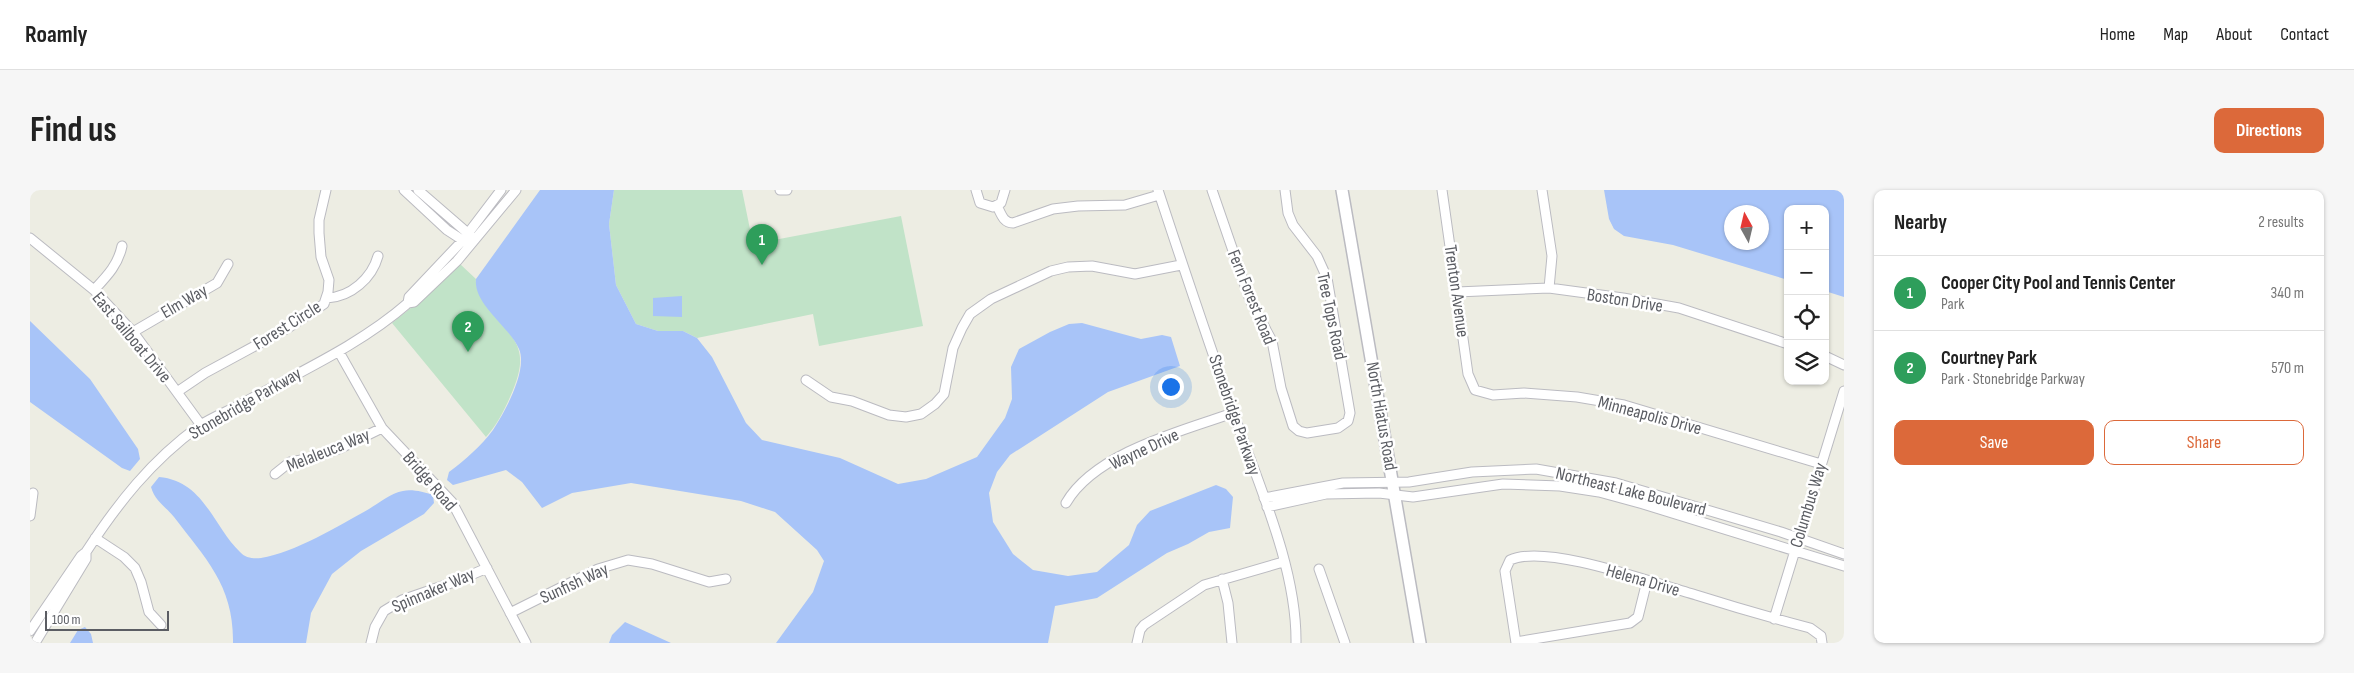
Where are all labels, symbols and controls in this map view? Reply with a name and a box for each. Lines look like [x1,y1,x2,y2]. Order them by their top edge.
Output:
text: Roamly [25,20,88,49]
text: Home [2100,24,2135,45]
text: Map [2163,24,2188,45]
text: About [2216,24,2252,45]
text: Contact [2280,24,2329,45]
button: Directions [2214,108,2324,153]
text: Find us [30,109,117,152]
north arrow [1724,205,1769,250]
map controls [1784,205,1829,385]
button: + [1784,205,1829,250]
text: Nearby [1894,210,1947,235]
text: 2 results [2258,213,2304,232]
pin: 1 [746,224,778,265]
street label: Trenton Avenue [1440,243,1473,339]
street label: Fern Forest Road [1223,247,1280,348]
button: − [1784,250,1829,295]
street label: Tree Tops Road [1312,271,1351,362]
text: Cooper City Pool and Tennis Center [1941,272,2175,295]
street label: Elm Way [157,280,211,323]
street label: Boston Drive [1585,284,1664,317]
text: 1 [1907,284,1913,303]
text: 340 m [2271,284,2304,303]
street label: East Sailboat Drive [88,288,176,387]
button: locate [1784,295,1829,340]
text: Park [1941,295,1964,314]
street label: Forest Circle [250,296,325,354]
pin: 2 [452,311,484,352]
button: layers [1784,340,1829,385]
text: Courtney Park [1941,347,2037,370]
street label: Stonebridge Parkway [1204,352,1265,478]
text: 2 [1906,359,1914,378]
text: 570 m [2271,359,2304,378]
street label: North Hiatus Road [1362,360,1401,472]
street label: Stonebridge Parkway [185,363,305,444]
text: Park · Stonebridge Parkway [1941,370,2085,389]
your location [1158,374,1184,400]
street label: Minneapolis Drive [1596,392,1704,439]
button: Save [1894,420,2094,465]
button: Share [2104,420,2304,465]
street label: Melaleuca Way [283,424,373,477]
street label: Wayne Drive [1106,424,1182,475]
street label: Bridge Road [398,448,461,515]
street label: Columbus Way [1786,460,1831,550]
street label: Northeast Lake Boulevard [1554,463,1708,520]
street label: Sunfish Way [537,559,612,608]
street label: Helena Drive [1603,560,1682,601]
street label: Spinnaker Way [389,564,478,617]
scale bar [45,608,169,631]
text: 100 m [52,611,81,628]

